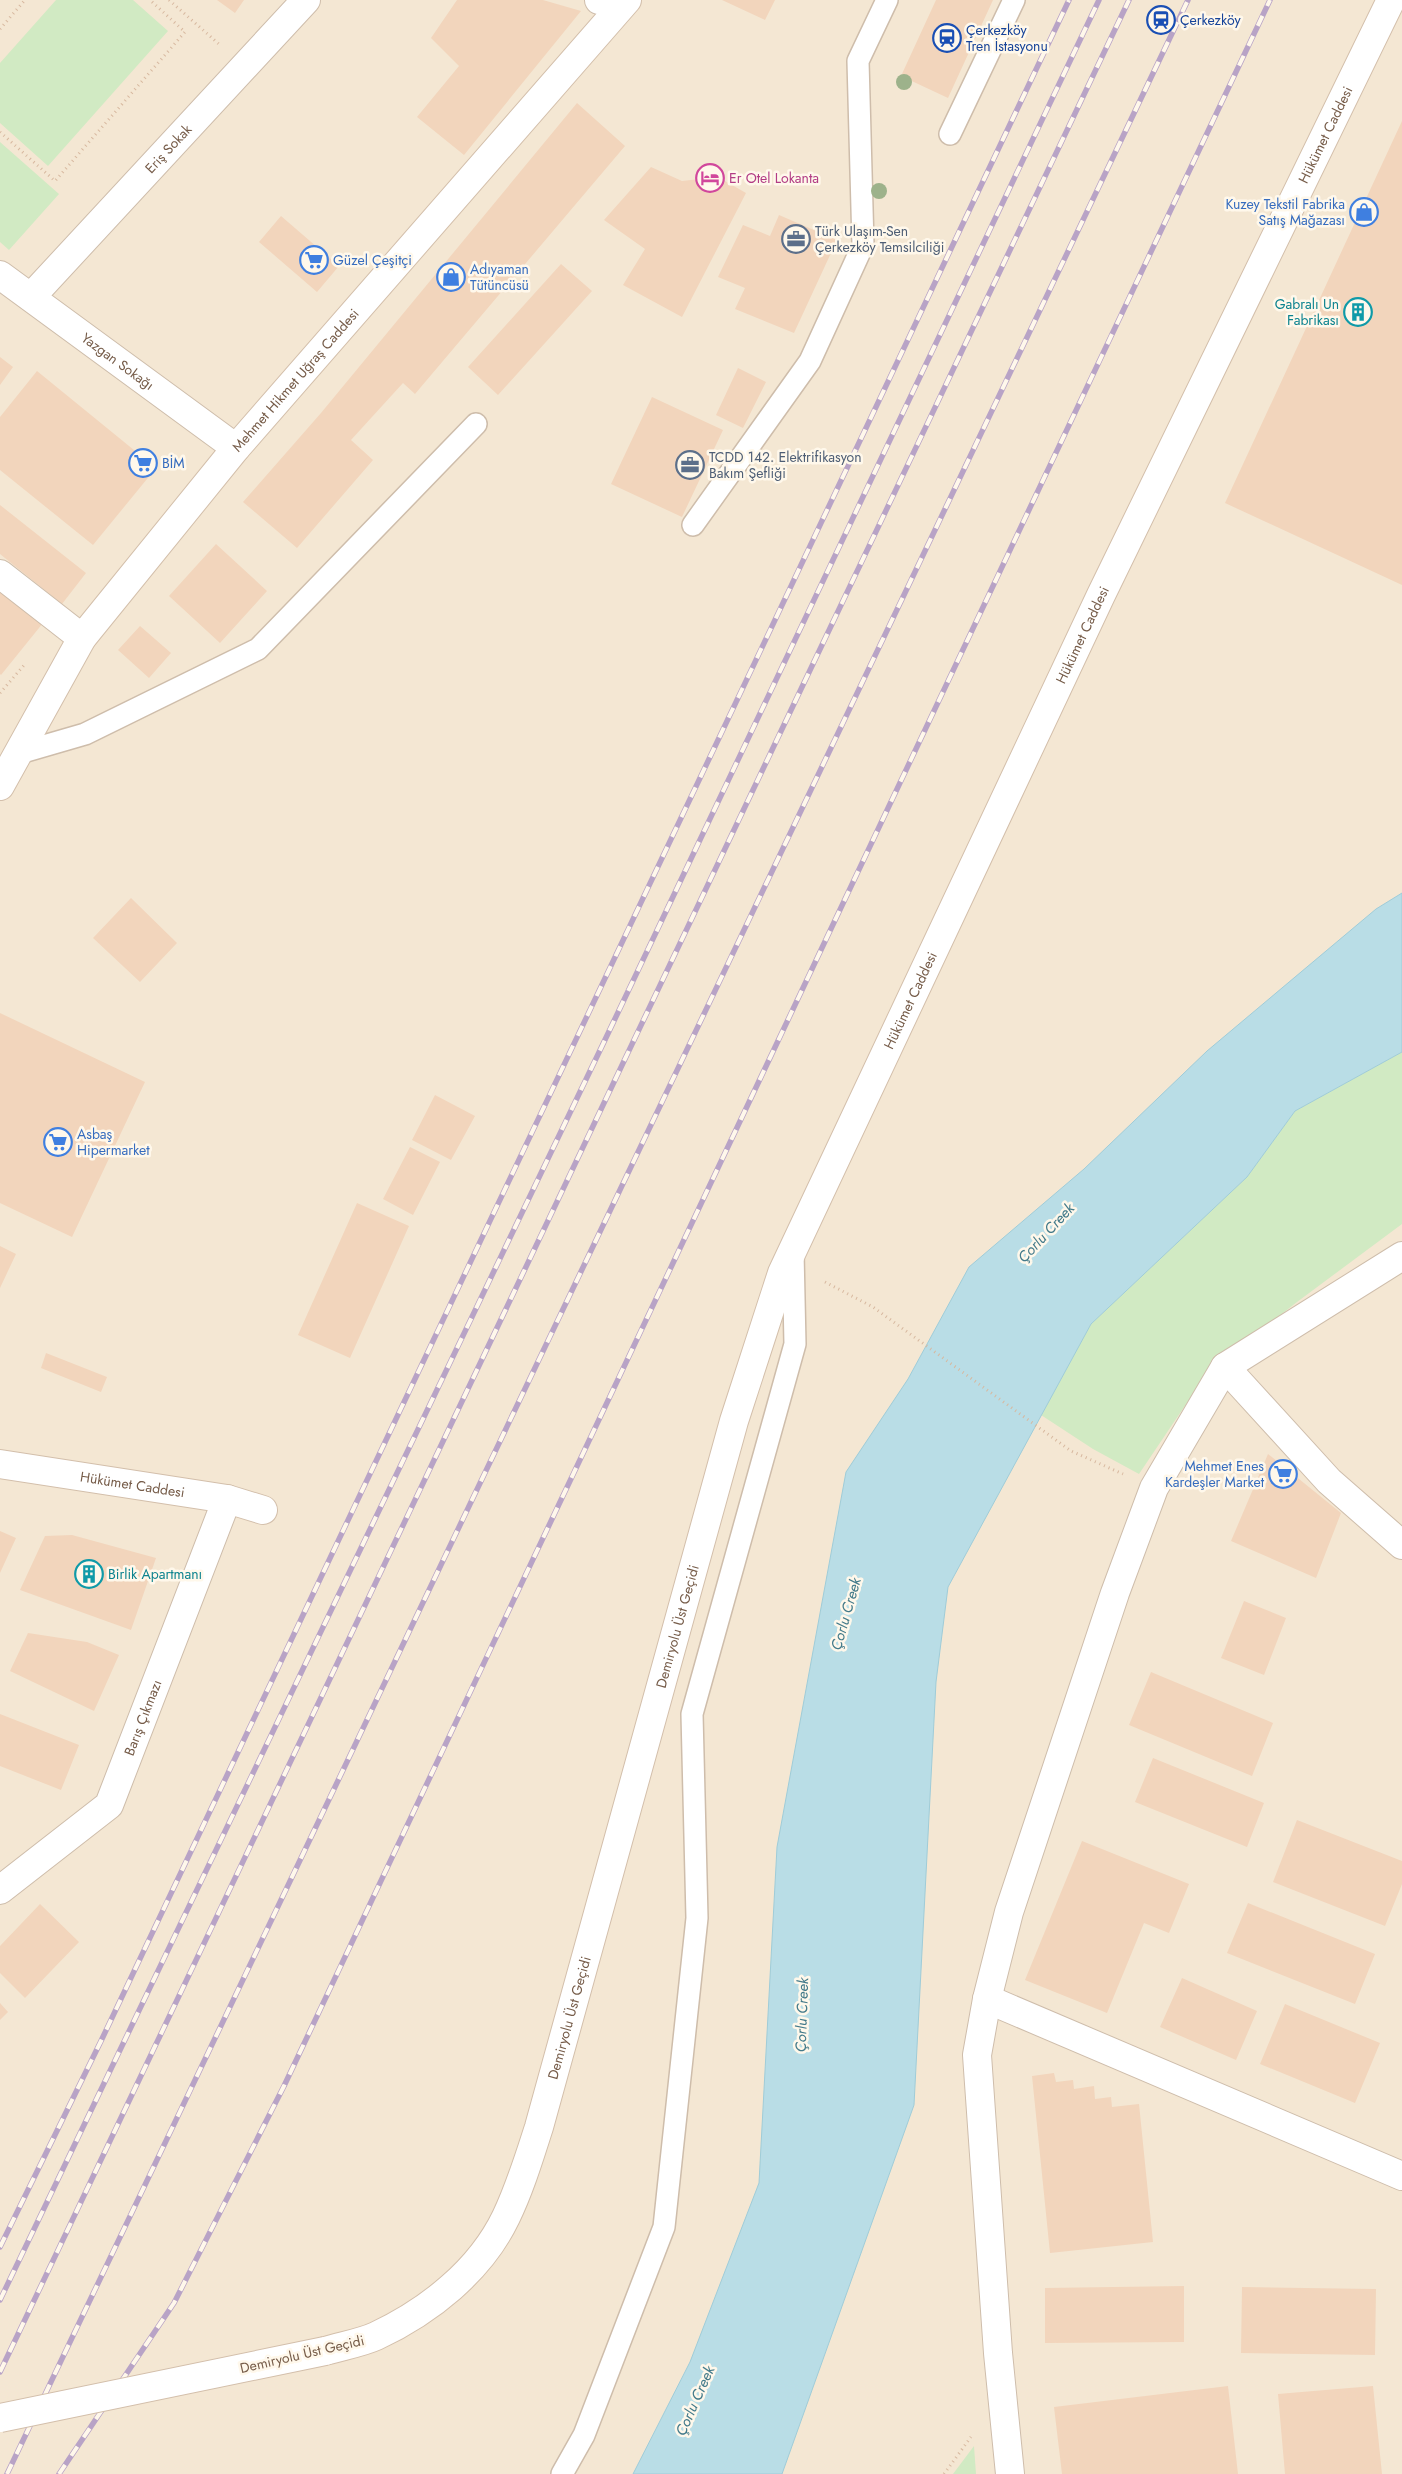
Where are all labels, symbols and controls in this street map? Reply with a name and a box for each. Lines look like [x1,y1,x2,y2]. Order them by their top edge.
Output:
station icon: Çerkezköy [1146,5,1176,35]
place label: Çerkezköy [1180,10,1241,30]
place label: Çerkezköy Tren İstasyonu [966,20,1048,56]
station icon: Çerkezköy Tren İstasyonu [932,23,962,53]
street label: Hükümet Caddesi [1293,83,1357,187]
street label: Eriş Sokak [140,119,197,178]
hotel icon: Er Otel Lokanta [695,163,725,193]
place label: Er Otel Lokanta [729,168,819,188]
place label: Kuzey Tekstil Fabrika Satış Mağazası [1225,194,1345,230]
shop icon: Kuzey Tekstil Fabrika Satış Mağazası [1349,197,1379,227]
place label: Türk Ulaşım-Sen Çerkezköy Temsilciliği [815,221,944,257]
office icon: Türk Ulaşım-Sen Çerkezköy Temsilciliği [781,224,811,254]
supermarket icon: Güzel Çeşitçi [299,245,329,275]
place label: Güzel Çeşitçi [333,250,412,270]
place label: Adıyaman Tütüncüsü [470,259,529,295]
shop icon: Adıyaman Tütüncüsü [436,262,466,292]
place label: Gabralı Un Fabrikası [1275,294,1339,330]
building icon: Gabralı Un Fabrikası [1343,297,1373,327]
street label: Mehmet Hikmet Uğraş Caddesi [227,304,363,456]
street label: Yazgan Sokağı [77,328,158,395]
place label: TCDD 142. Elektrifikasyon Bakım Şefliği [709,447,862,483]
supermarket icon: BİM [128,448,158,478]
office icon: TCDD 142. Elektrifikasyon Bakım Şefliği [675,450,705,480]
place label: BİM [162,453,185,473]
street label: Hükümet Caddesi [1051,583,1114,687]
street label: Hükümet Caddesi [879,948,942,1052]
place label: Asbaş Hipermarket [77,1124,150,1160]
supermarket icon: Asbaş Hipermarket [43,1127,73,1157]
water label: Çorlu Creek [1013,1198,1080,1268]
place label: Mehmet Enes Kardeşler Market [1165,1456,1265,1492]
supermarket icon: Mehmet Enes Kardeşler Market [1268,1459,1298,1489]
street label: Hükümet Caddesi [79,1467,186,1502]
building icon: Birlik Apartmanı [74,1559,104,1589]
street label: Demiryolu Üst Geçidi [651,1563,704,1690]
place label: Birlik Apartmanı [108,1564,202,1584]
water label: Çorlu Creek [825,1575,867,1653]
street label: Barış Çıkmazı [119,1677,166,1758]
street label: Demiryolu Üst Geçidi [543,1954,596,2082]
water label: Çorlu Creek [790,1977,814,2053]
street label: Demiryolu Üst Geçidi [238,2330,366,2378]
water label: Çorlu Creek [670,2362,720,2440]

